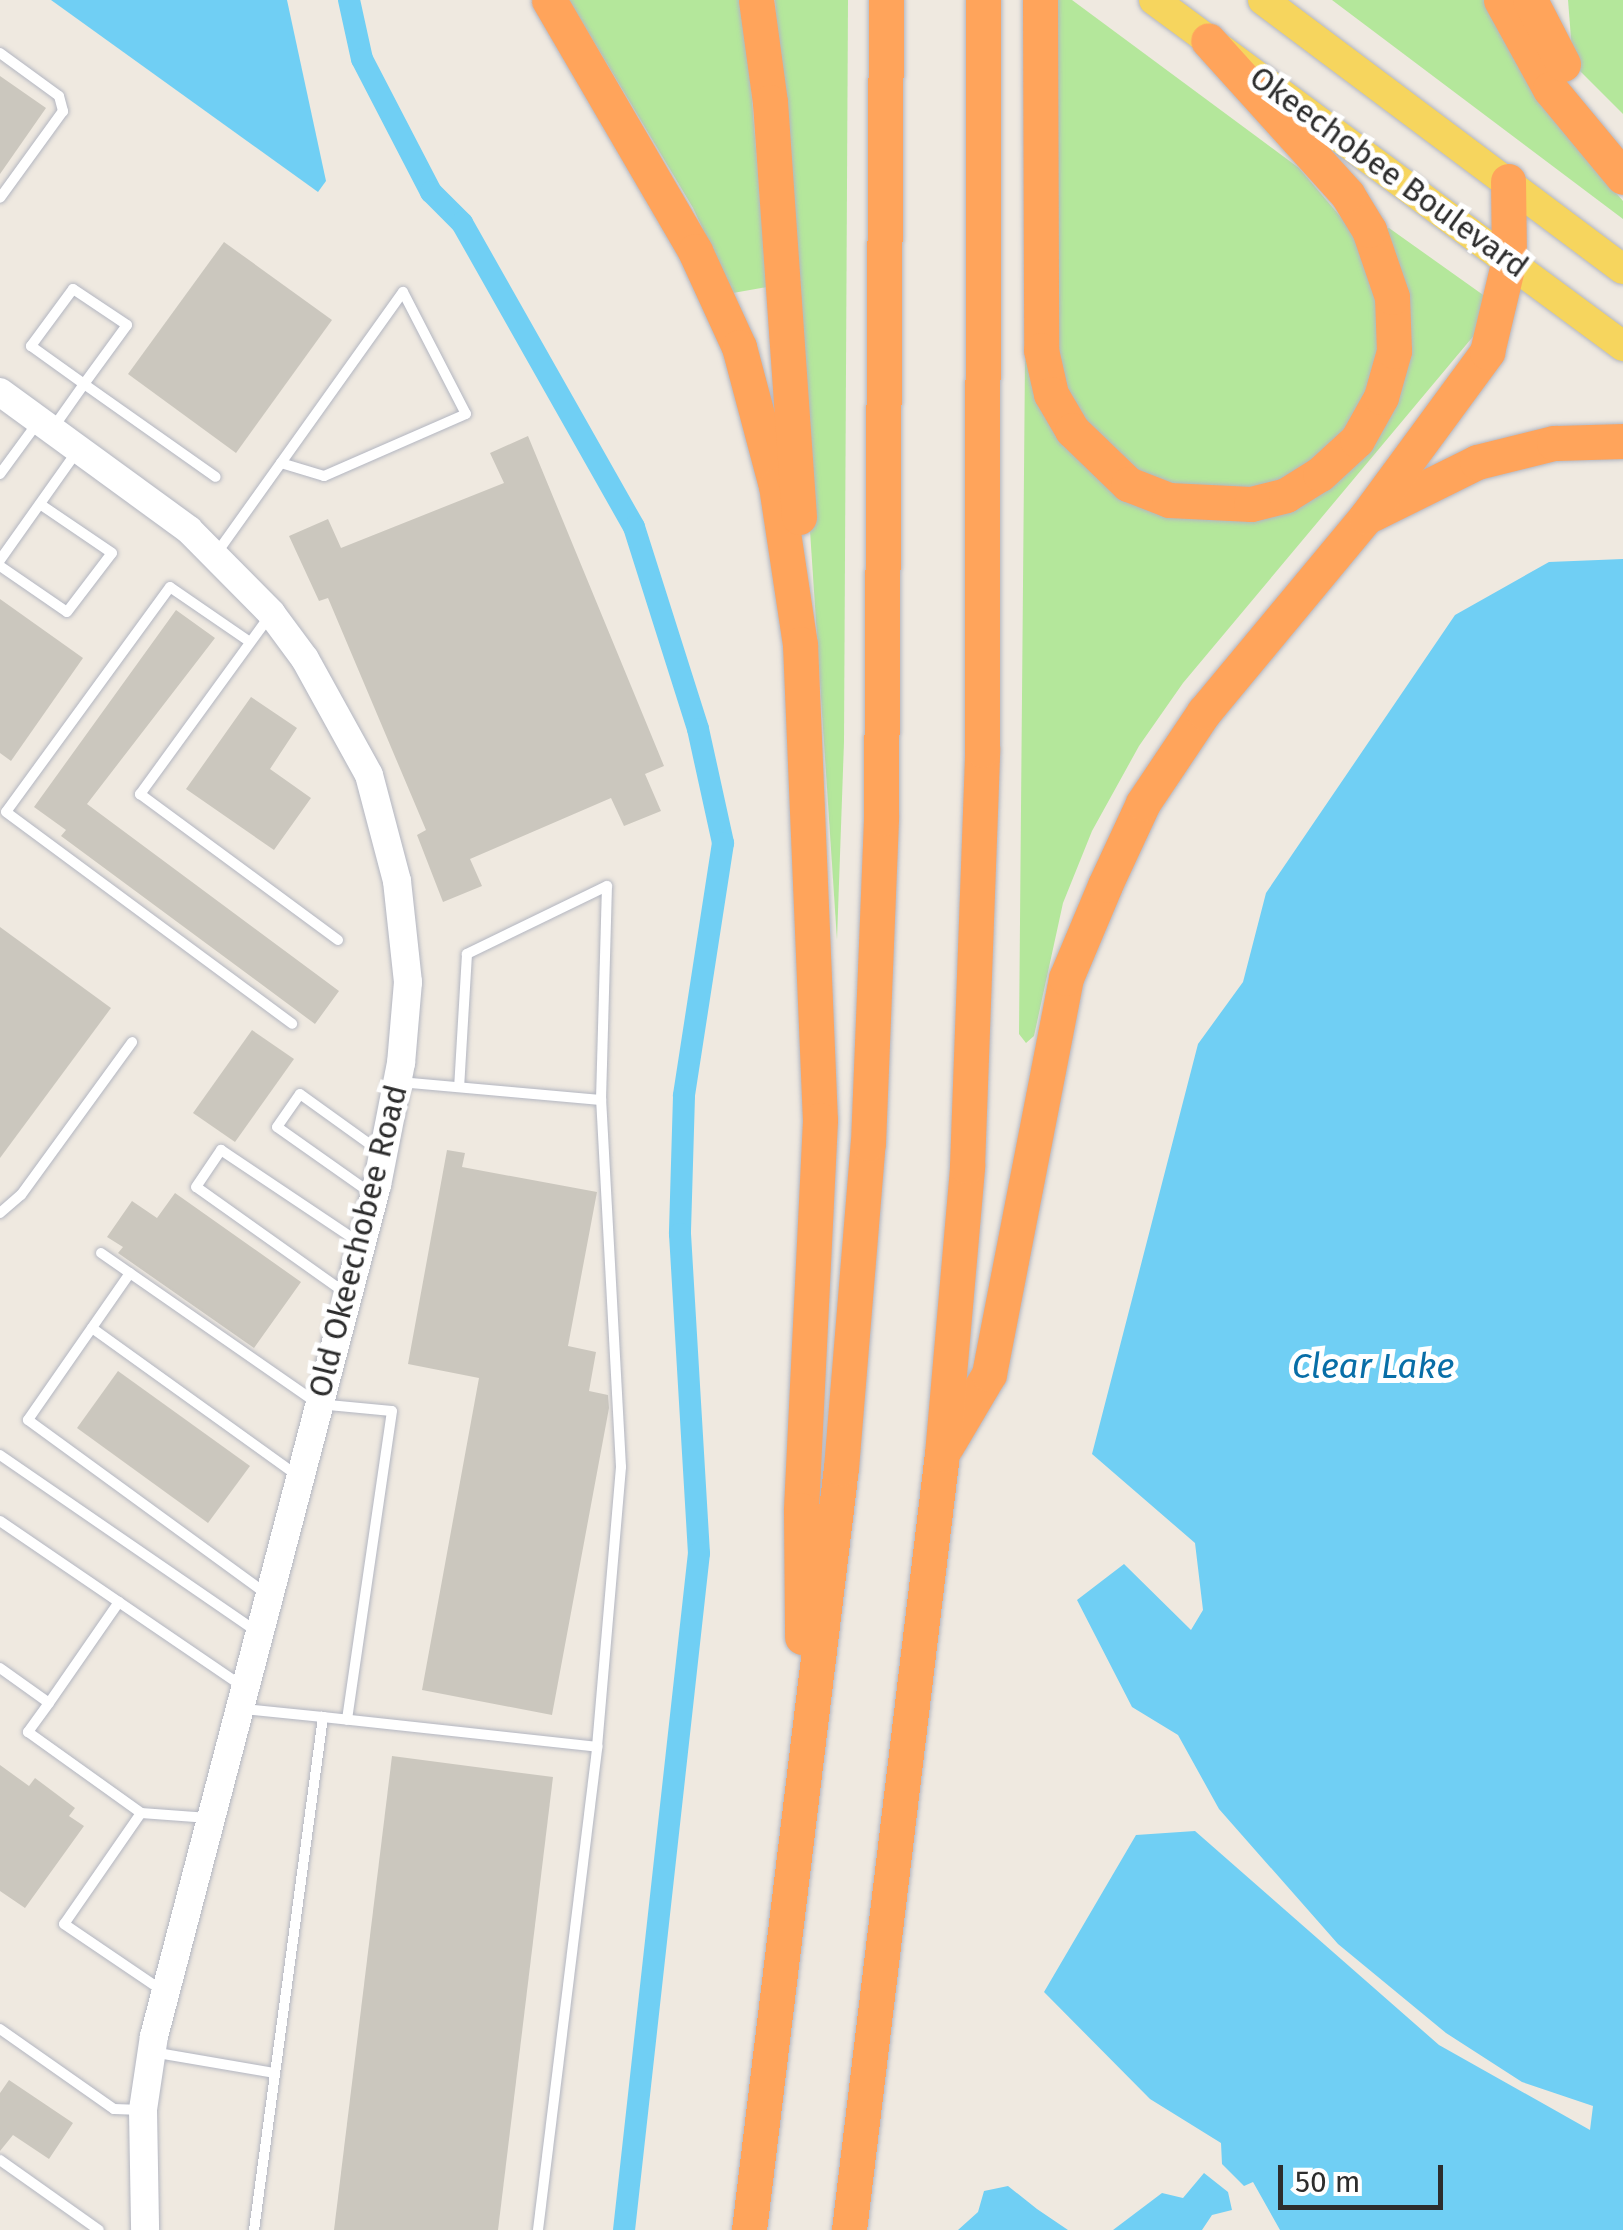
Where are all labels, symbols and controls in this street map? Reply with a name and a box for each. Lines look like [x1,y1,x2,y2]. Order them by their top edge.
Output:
street label: Okeechobee Boulevard [1242,58,1536,286]
street label: Old Okeechobee Road [301,1081,415,1401]
water label: Clear Lake [1292,1345,1454,1387]
scale bar [1283,2145,1448,2207]
text: 50 m [1295,2164,1360,2200]

